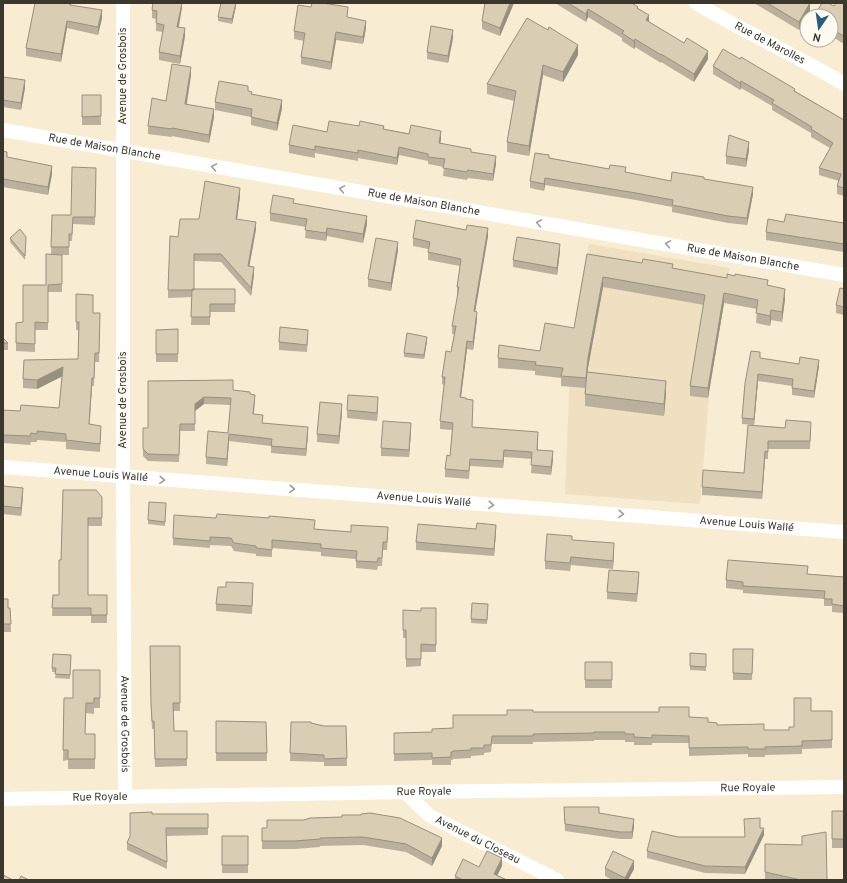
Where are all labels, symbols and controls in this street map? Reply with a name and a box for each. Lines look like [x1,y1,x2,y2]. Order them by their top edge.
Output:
north arrow [799,8,839,48]
street label: Rue de Marolles [732,19,807,68]
street label: Avenue de Grosbois [116,27,130,125]
text: N [812,29,822,44]
street label: Rue de Maison Blanche [47,131,162,164]
one-way arrow [211,163,217,172]
one-way arrow [339,185,345,194]
street label: Rue de Maison Blanche [367,186,481,219]
one-way arrow [536,219,543,227]
one-way arrow [664,241,671,249]
street label: Rue de Maison Blanche [686,241,800,274]
street label: Avenue de Grosbois [116,351,130,449]
street label: Avenue Louis Wallé [53,464,149,485]
one-way arrow [159,475,165,484]
one-way arrow [289,485,295,494]
street label: Avenue Louis Wallé [376,489,472,510]
one-way arrow [488,500,494,509]
one-way arrow [618,510,624,519]
street label: Avenue Louis Wallé [699,514,795,535]
street label: Avenue de Grosbois [117,675,132,773]
street label: Rue Royale [720,781,776,795]
street label: Rue Royale [396,784,452,799]
street label: Rue Royale [72,790,128,805]
street label: Avenue du Closeau [433,813,522,867]

